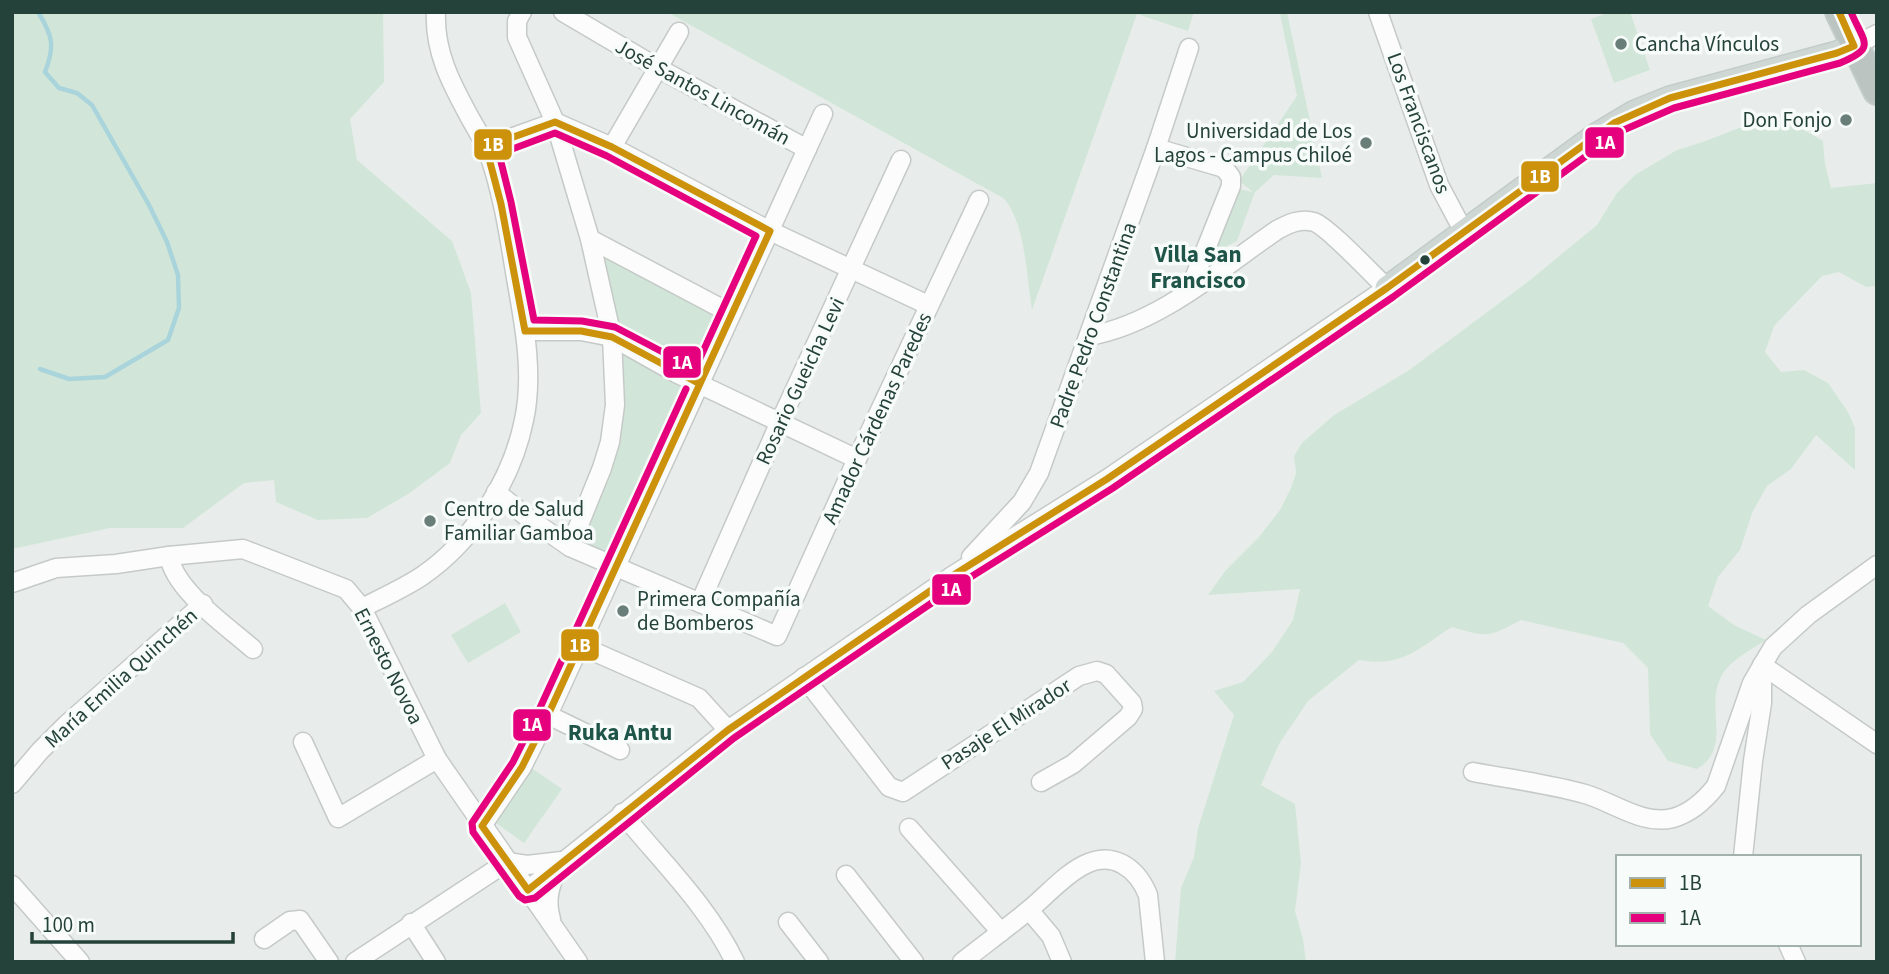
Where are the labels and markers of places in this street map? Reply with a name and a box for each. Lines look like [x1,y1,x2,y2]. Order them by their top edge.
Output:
place label: Cancha Vínculos [1635,29,1779,59]
marker: Cancha Vínculos [1613,36,1629,52]
place label: Don Fonjo [1742,105,1832,135]
marker: Don Fonjo [1838,112,1854,128]
place label: Universidad de Los Lagos - Campus Chiloé [1154,116,1352,170]
marker: Universidad de Los Lagos - Campus Chiloé [1358,135,1374,151]
unlabelled marker [1418,253,1432,267]
place label: Centro de Salud Familiar Gamboa [444,494,594,548]
marker: Centro de Salud Familiar Gamboa [422,513,438,529]
place label: Primera Compañía de Bomberos [637,584,801,638]
marker: Primera Compañía de Bomberos [615,603,631,619]

